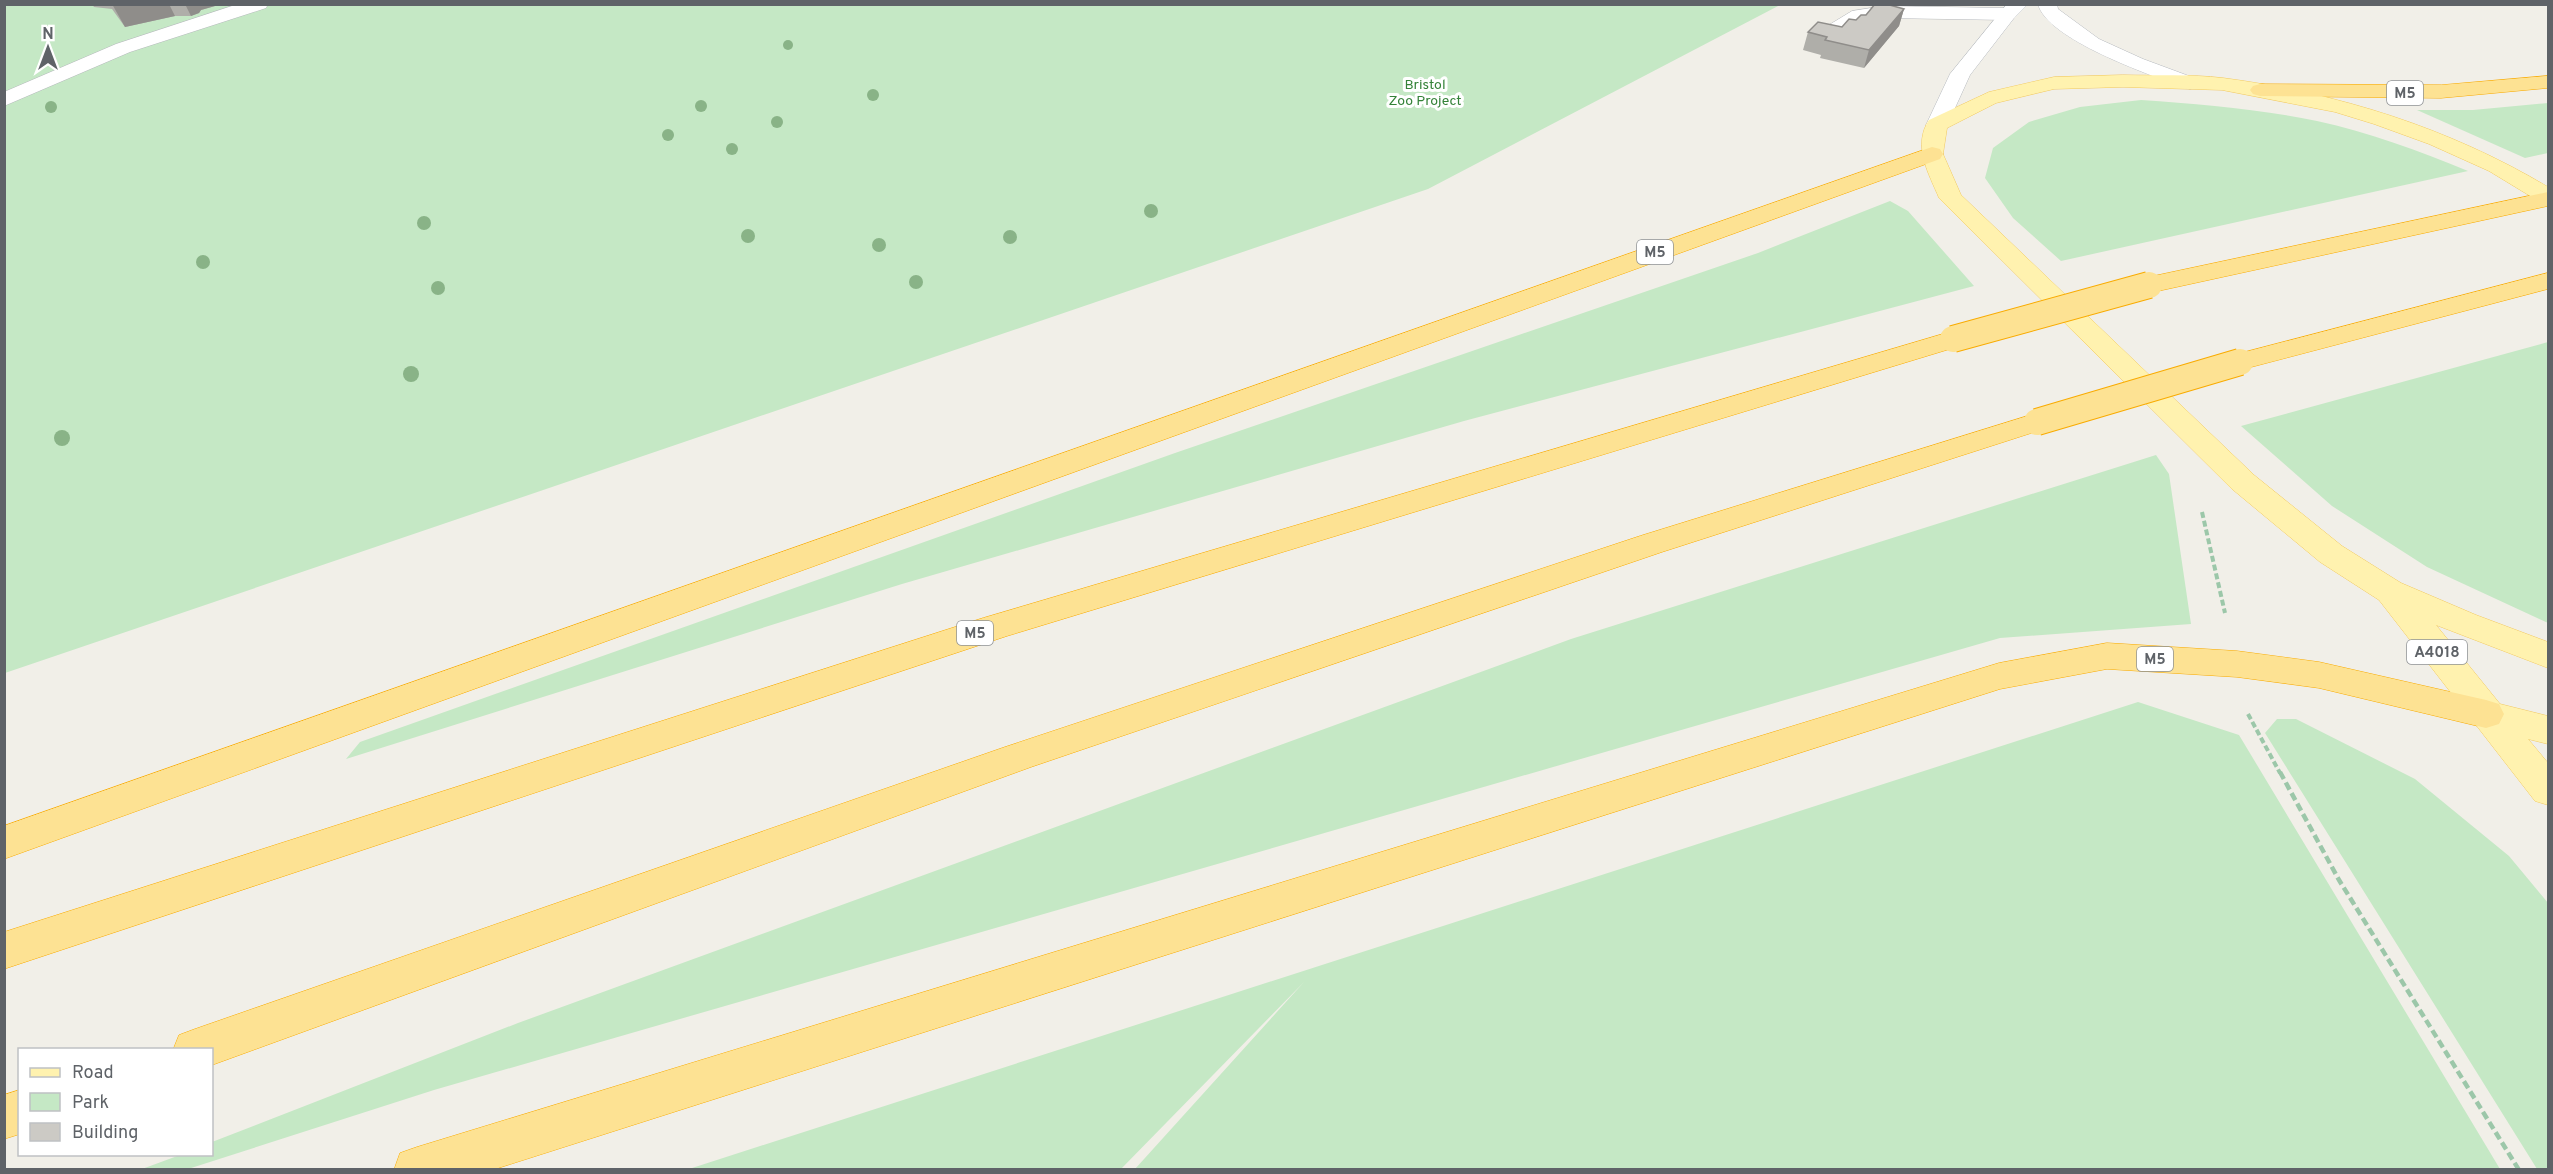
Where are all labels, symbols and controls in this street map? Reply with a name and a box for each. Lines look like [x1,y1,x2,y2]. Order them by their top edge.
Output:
north arrow [18,18,78,78]
text: N [42,25,54,45]
park label: Bristol Zoo Project [1388,77,1462,110]
road number: M5 [2387,81,2423,105]
road number: M5 [1637,240,1673,264]
road number: M5 [957,621,993,645]
road number: A4018 [2407,640,2467,664]
road number: M5 [2137,647,2173,671]
legend [18,1048,213,1156]
text: Road [72,1062,114,1085]
text: Park [72,1092,109,1115]
text: Building [72,1122,138,1145]

